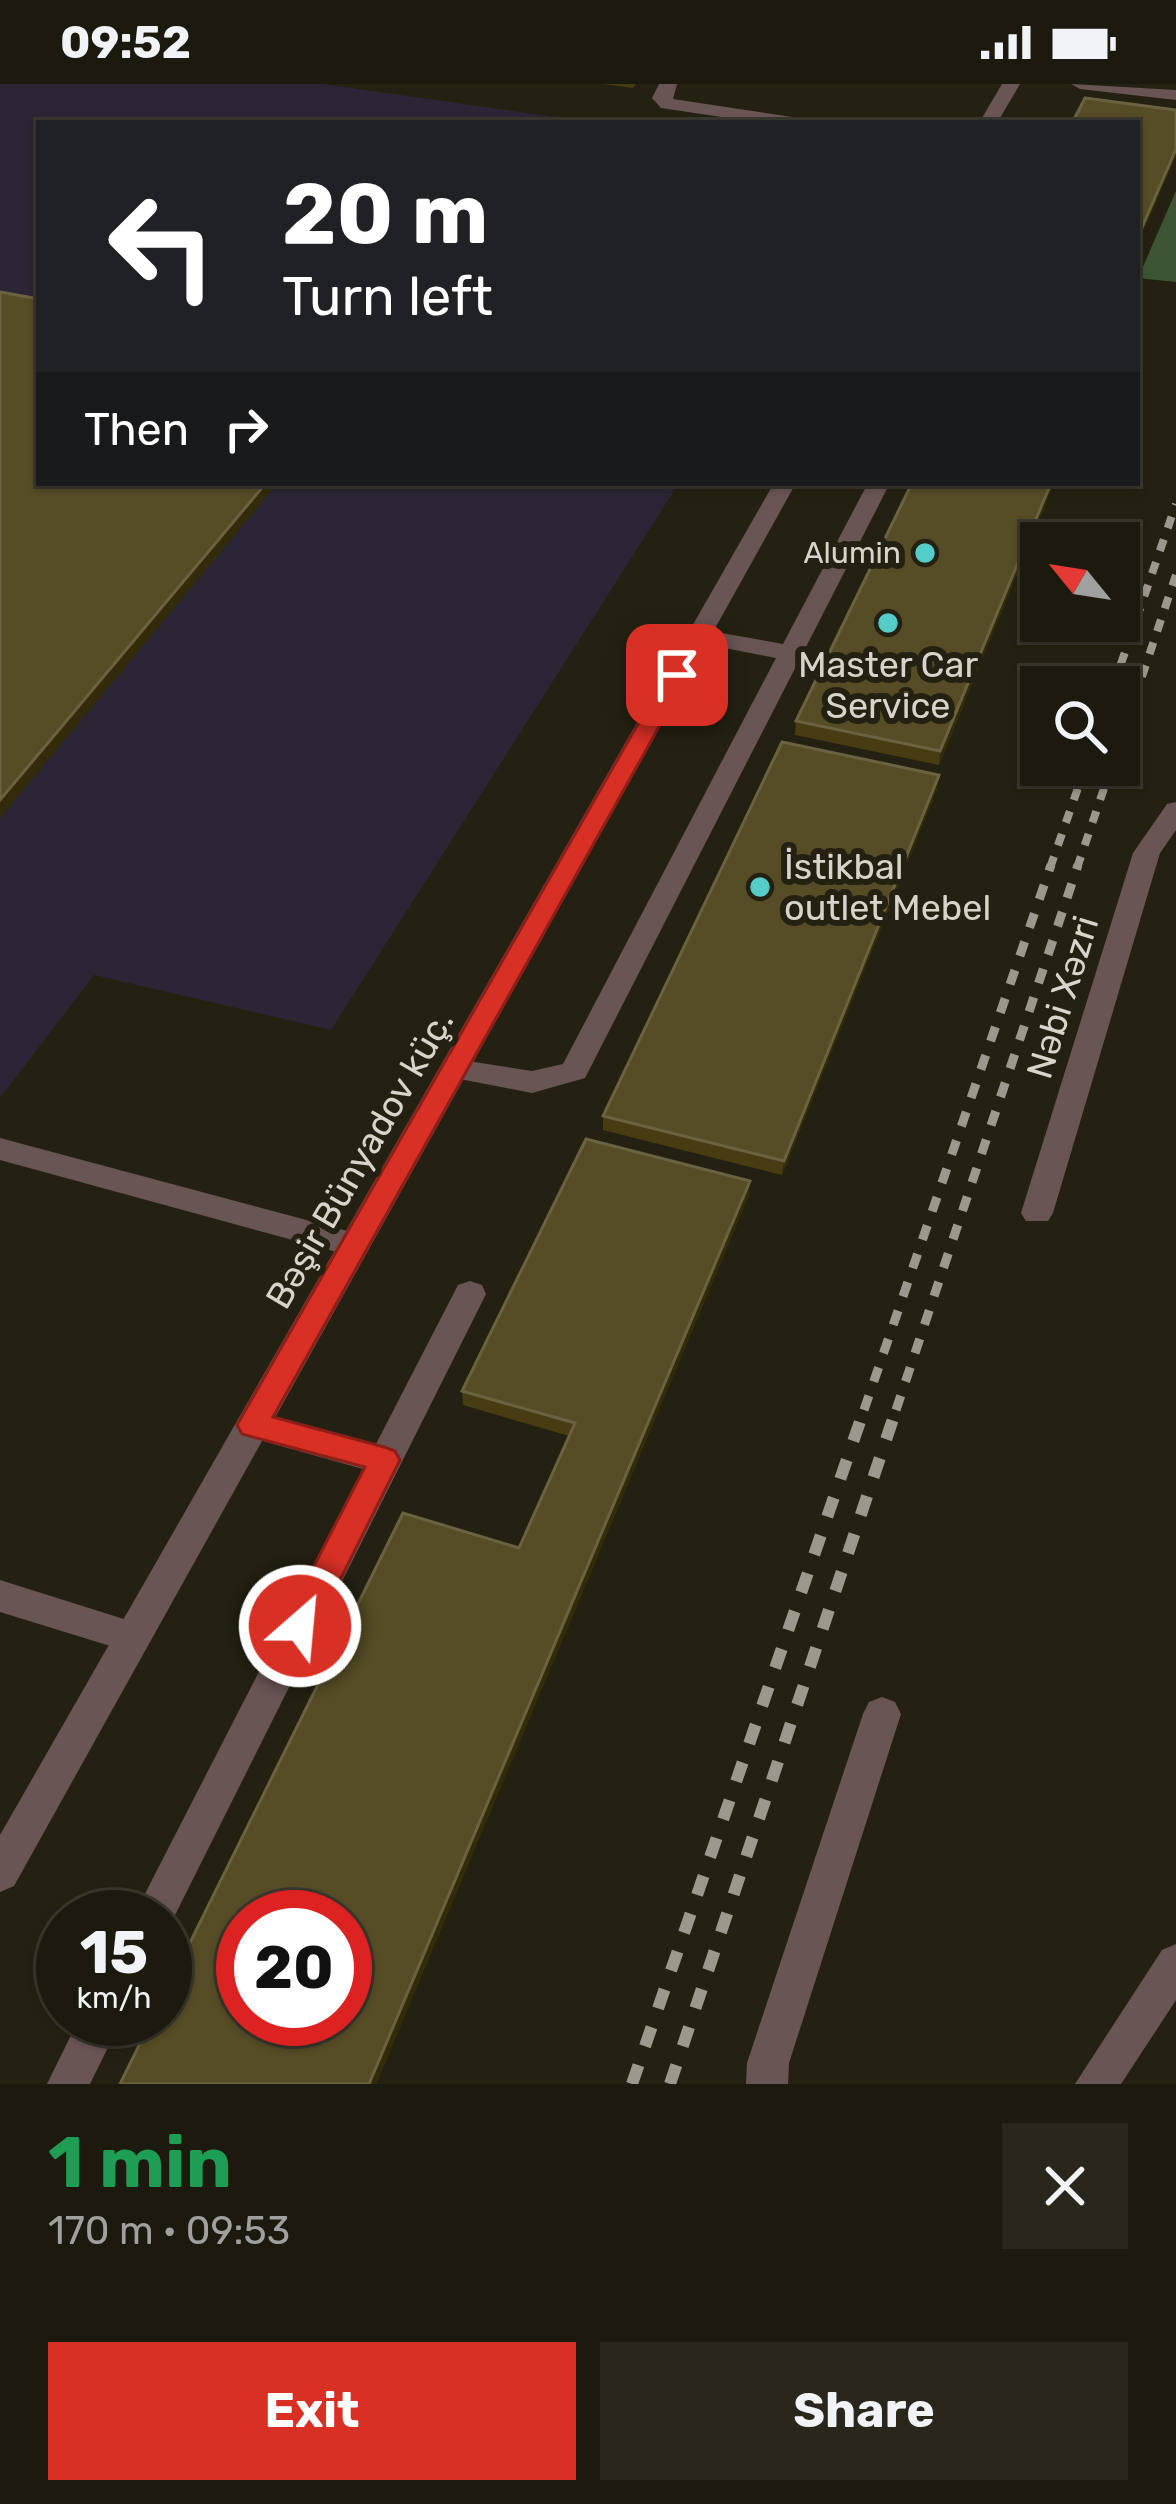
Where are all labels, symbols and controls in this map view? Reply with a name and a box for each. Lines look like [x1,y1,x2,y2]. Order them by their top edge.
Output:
text: 09:52 [60,16,191,69]
text: 20 m [282,164,489,264]
icon: left [84,168,240,324]
text: Turn left [282,265,493,329]
icon: right [213,396,279,462]
text: Then [84,403,189,456]
north arrow [1020,522,1140,642]
map controls [1020,522,1140,786]
place label: Alumin [803,535,901,571]
marker: Alumin [912,540,938,566]
marker: Master Car Service [875,610,901,636]
pin [626,624,728,726]
icon: arrive [644,642,710,708]
place label: Master Car Service [798,643,978,727]
button: search [1020,666,1140,786]
place label: İstikbal outlet Mebel [784,845,991,929]
marker: İstikbal outlet Mebel [747,874,773,900]
street label: Nəbi Xəzri [1017,911,1108,1084]
street label: Bəşir Bünyadov küç. [257,1002,462,1316]
position arrow [237,1563,363,1689]
speed limit sign: 20 [216,1890,372,2046]
text: 15 [80,1917,148,1988]
text: km/h [77,1980,151,2016]
text: 1 min [48,2120,232,2205]
button: close [1002,2123,1128,2249]
text: 170 m · 09:53 [48,2208,290,2254]
button: Exit [48,2342,576,2480]
button: Share [600,2342,1128,2480]

